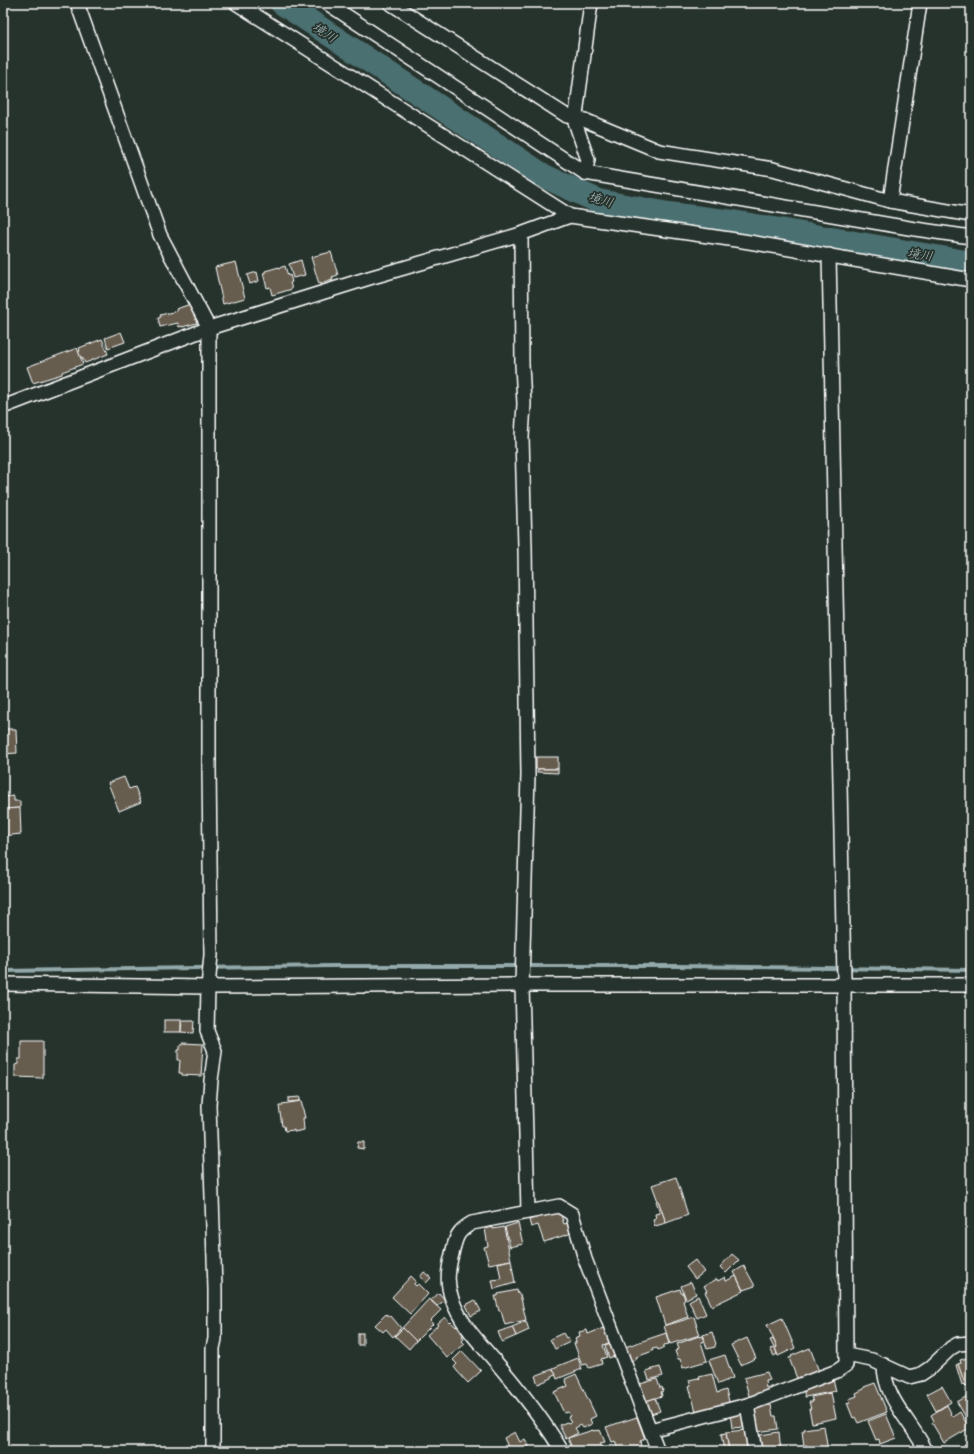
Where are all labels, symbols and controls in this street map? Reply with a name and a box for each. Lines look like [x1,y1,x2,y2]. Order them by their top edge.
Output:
water label: 境川 [308,17,341,49]
water label: 境川 [585,187,616,214]
water label: 境川 [905,243,934,268]

